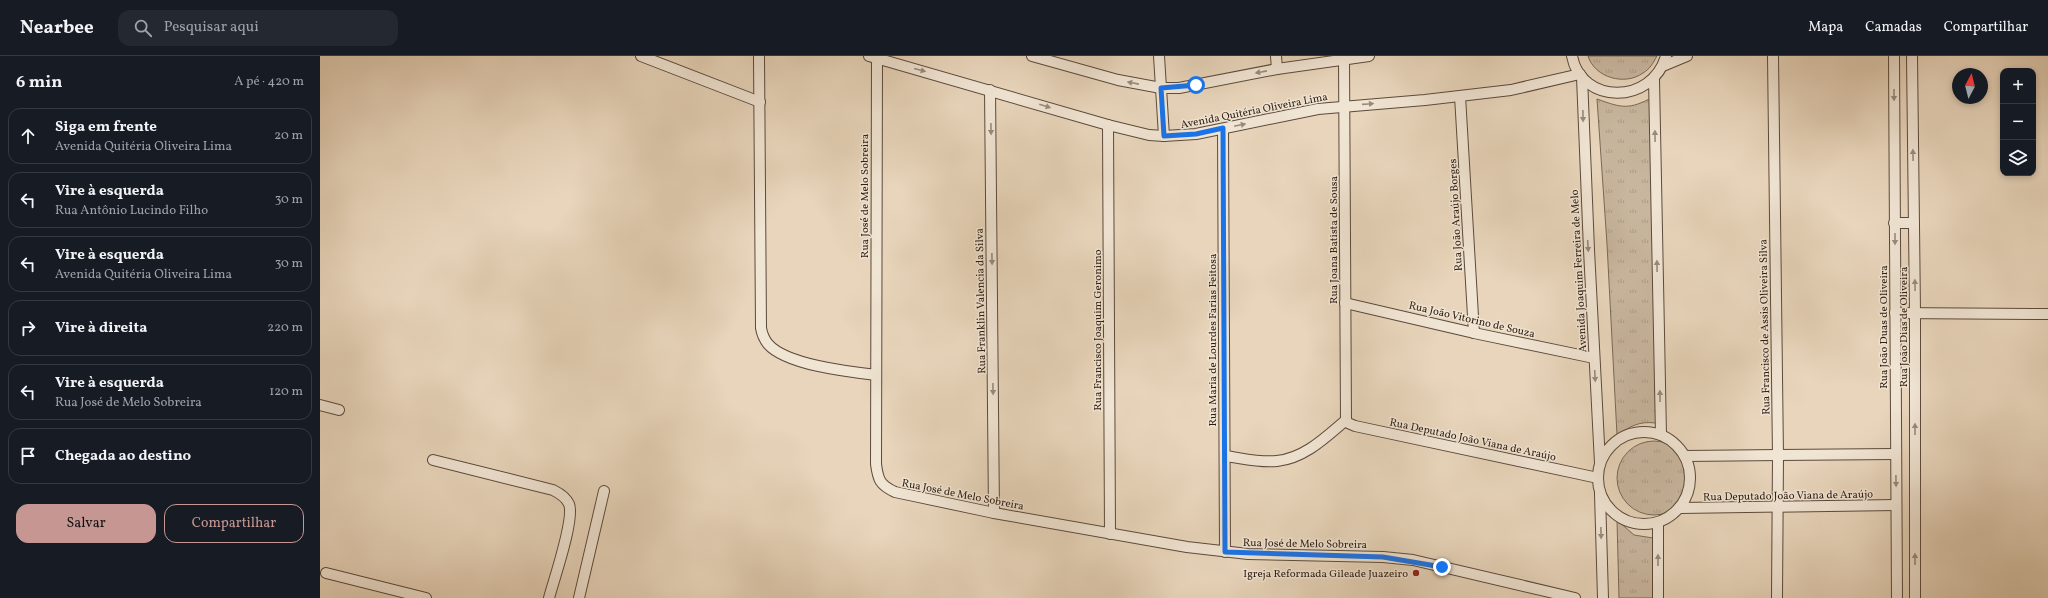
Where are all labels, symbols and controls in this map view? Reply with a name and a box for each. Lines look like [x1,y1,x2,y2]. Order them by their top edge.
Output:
search box [118,10,398,46]
text: Nearbee [20,15,94,41]
icon: search [132,17,154,39]
text: Pesquisar aqui [164,17,259,38]
text: Mapa [1808,18,1843,37]
text: Camadas [1865,18,1922,37]
text: Compartilhar [1944,18,2028,37]
one-way arrow [914,67,926,73]
north arrow [1952,68,1988,104]
map controls [2000,68,2036,176]
button: + [2000,68,2036,104]
one-way arrow [1255,70,1267,76]
text: 6 min [16,71,62,94]
text: A pé · 420 m [234,73,304,91]
route start [1187,76,1205,94]
one-way arrow [1127,80,1139,86]
one-way arrow [1891,89,1897,102]
street label: Avenida Quitéria Oliveira Lima [1179,90,1330,133]
one-way arrow [1362,100,1374,107]
one-way arrow [1039,103,1051,109]
button: − [2000,104,2036,140]
one-way arrow [1580,110,1586,123]
text: Siga em frente [55,117,157,138]
one-way arrow [1233,122,1246,128]
one-way arrow [988,123,994,136]
icon: ahead [17,125,39,147]
text: 20 m [274,127,303,145]
one-way arrow [1652,129,1658,142]
street label: Rua José de Melo Sobreira [858,133,873,258]
text: Avenida Quitéria Oliveira Lima [55,138,232,156]
button: layers [2000,140,2036,176]
one-way arrow [1910,148,1916,161]
street label: Rua João Araújo Borges [1446,158,1467,271]
street label: Rua Joana Batista de Sousa [1327,175,1342,304]
text: Vire à esquerda [55,181,164,202]
icon: left [17,189,39,211]
street label: Avenida Joaquim Ferreira de Melo [1568,189,1591,353]
text: 30 m [275,191,303,209]
text: Rua Antônio Lucindo Filho [55,202,208,220]
street label: Rua Franklin Valencia da Silva [973,227,990,374]
one-way arrow [1892,233,1898,246]
street label: Rua Francisco de Assis Oliveira Silva [1756,238,1775,415]
one-way arrow [1585,240,1592,252]
text: Vire à esquerda [55,245,164,266]
street label: Rua Francisco Joaquim Geronimo [1091,249,1106,411]
icon: left [17,253,39,275]
one-way arrow [989,253,995,266]
street label: Rua Maria de Lourdes Farias Feitosa [1206,253,1221,426]
text: 30 m [275,255,303,273]
one-way arrow [1654,260,1661,272]
street label: Rua João Duas de Oliveira [1877,265,1892,389]
text: Avenida Quitéria Oliveira Lima [55,266,232,284]
street label: Rua João Dias de Oliveira [1897,266,1912,387]
one-way arrow [1912,278,1918,291]
street label: Rua João Vitorino de Souza [1407,299,1537,342]
icon: right [17,317,39,339]
text: Vire à direita [55,318,147,339]
text: 220 m [267,319,303,337]
one-way arrow [1592,370,1599,382]
text: Vire à esquerda [55,373,164,394]
icon: left [17,381,39,403]
text: 120 m [269,383,303,401]
one-way arrow [990,383,996,396]
one-way arrow [1657,389,1663,402]
text: Rua José de Melo Sobreira [55,394,202,412]
street label: Rua Deputado João Viana de Araújo [1388,415,1558,466]
one-way arrow [1912,422,1918,435]
icon: arrive [17,445,39,467]
text: Chegada ao destino [55,446,191,467]
one-way arrow [1893,475,1899,488]
street label: Rua José de Melo Sobreira [900,476,1026,515]
street label: Rua Deputado João Viana de Araújo [1703,488,1873,505]
button: Salvar [16,504,156,543]
button: Compartilhar [164,504,304,543]
one-way arrow [1598,527,1604,540]
street label: Rua José de Melo Sobreira [1243,536,1368,553]
one-way arrow [1912,552,1918,565]
one-way arrow [1655,553,1661,566]
route end [1433,558,1451,576]
place label: Igreja Reformada Gileade Juazeiro [1243,567,1408,582]
marker: Igreja Reformada Gileade Juazeiro [1411,568,1421,578]

